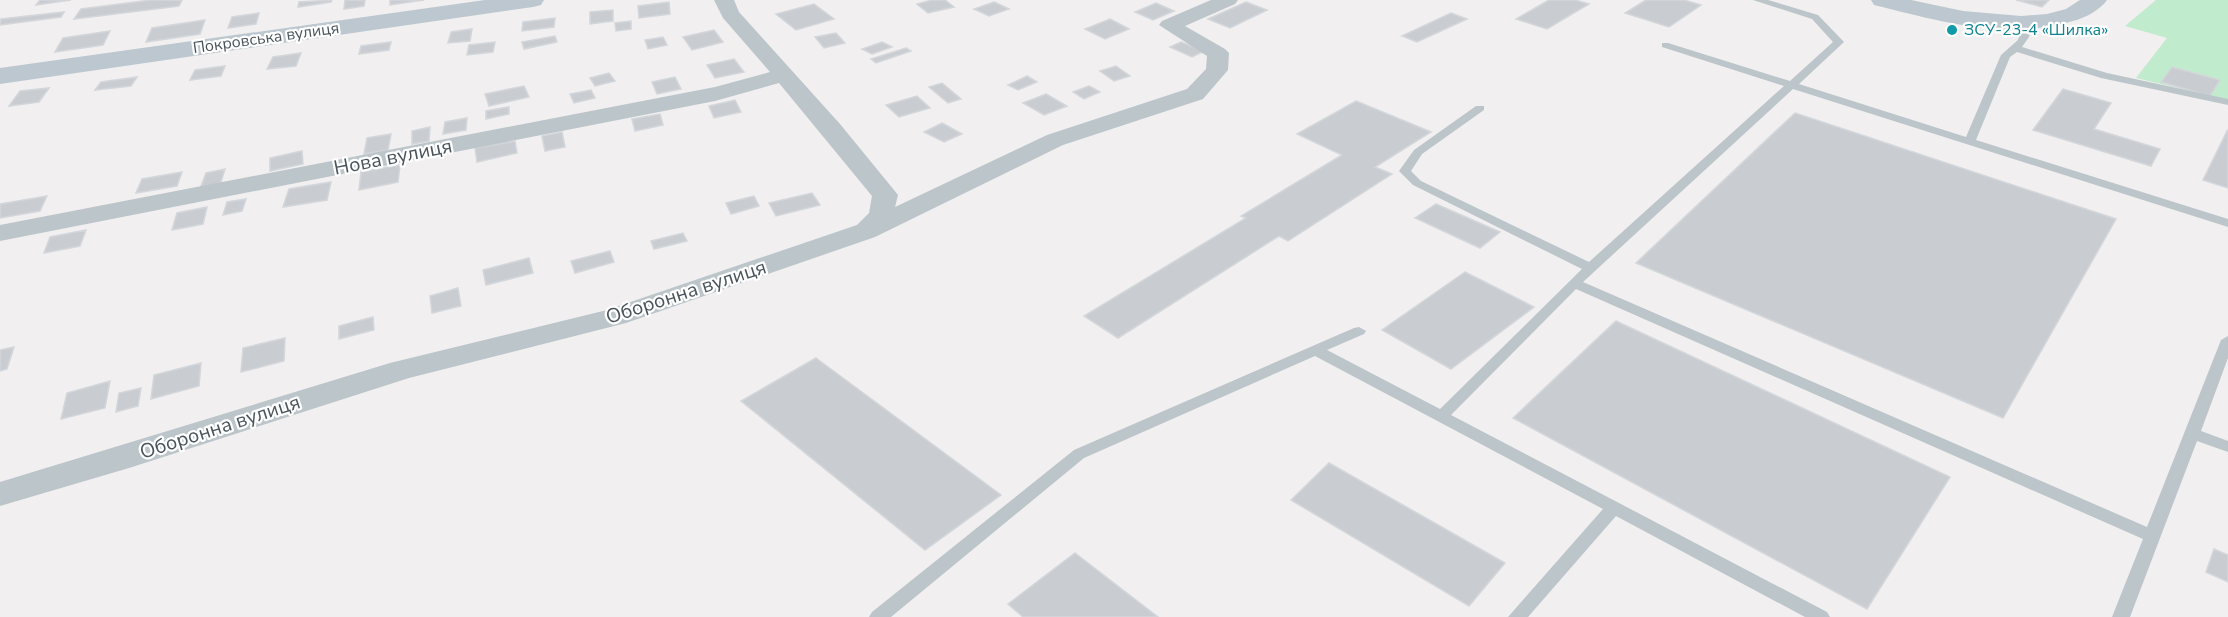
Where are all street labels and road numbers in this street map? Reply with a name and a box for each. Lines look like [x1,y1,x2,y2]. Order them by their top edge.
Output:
street label: Покровська вулиця [191,17,341,59]
street label: Нова вулиця [331,132,455,182]
street label: Оборонна вулиця [602,253,770,331]
street label: Оборонна вулиця [136,388,304,466]

